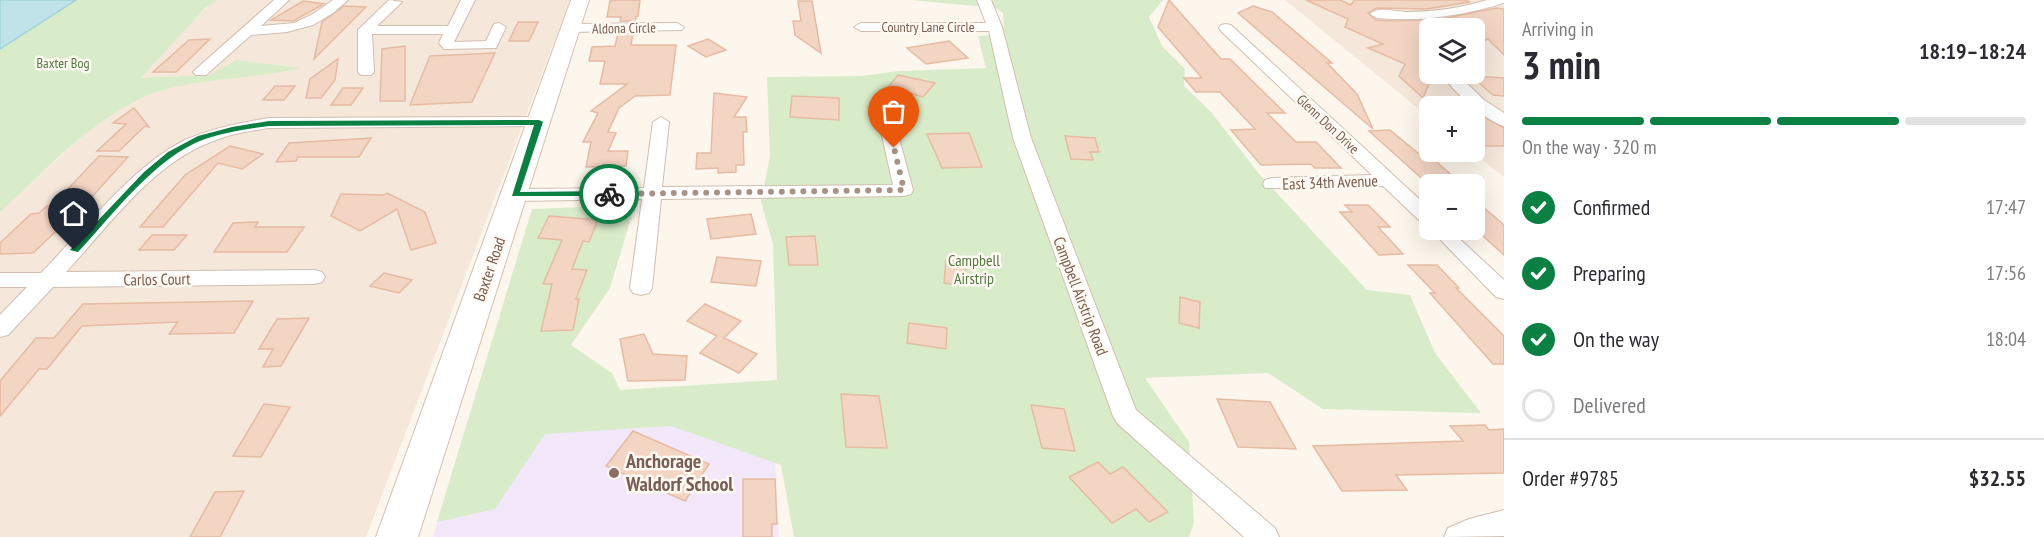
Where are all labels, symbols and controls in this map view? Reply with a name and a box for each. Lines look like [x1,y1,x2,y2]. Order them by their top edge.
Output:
text: Arriving in [1522,16,1594,42]
street label: Aldona Circle [592,18,656,38]
street label: Country Lane Circle [881,18,975,36]
map controls [1419,18,1485,240]
button: layers [1419,18,1485,84]
text: 18:19–18:24 [1919,37,2026,65]
text: 3 min [1522,39,1601,90]
park label: Baxter Bog [37,54,89,72]
pin [868,86,919,148]
street label: Glenn Don Drive [1293,90,1363,158]
icon: bag [877,95,910,128]
button: + [1419,96,1485,162]
text: On the way · 320 m [1522,134,1657,160]
courier [579,164,639,224]
street label: East 34th Avenue [1282,170,1378,194]
button: − [1419,174,1485,240]
icon: bike [593,178,626,211]
pin [48,188,99,250]
icon: check [1522,191,1555,224]
text: Confirmed [1573,193,1650,221]
text: 17:47 [1986,194,2026,220]
icon: home [57,197,90,230]
street label: Baxter Road [469,234,509,304]
street label: Campbell Airstrip Road [1049,234,1113,358]
park label: Campbell Airstrip [948,250,1000,288]
icon: check [1522,257,1555,290]
text: Preparing [1573,259,1646,287]
text: 17:56 [1986,260,2026,286]
street label: Carlos Court [123,268,191,290]
icon: check [1522,323,1555,356]
text: On the way [1573,325,1659,353]
text: 18:04 [1986,326,2026,352]
text: Delivered [1573,391,1646,419]
place label: Anchorage Waldorf School [625,448,733,497]
text: Order #9785 [1522,464,1619,492]
text: $32.55 [1969,464,2026,492]
marker: Anchorage Waldorf School [607,466,621,480]

